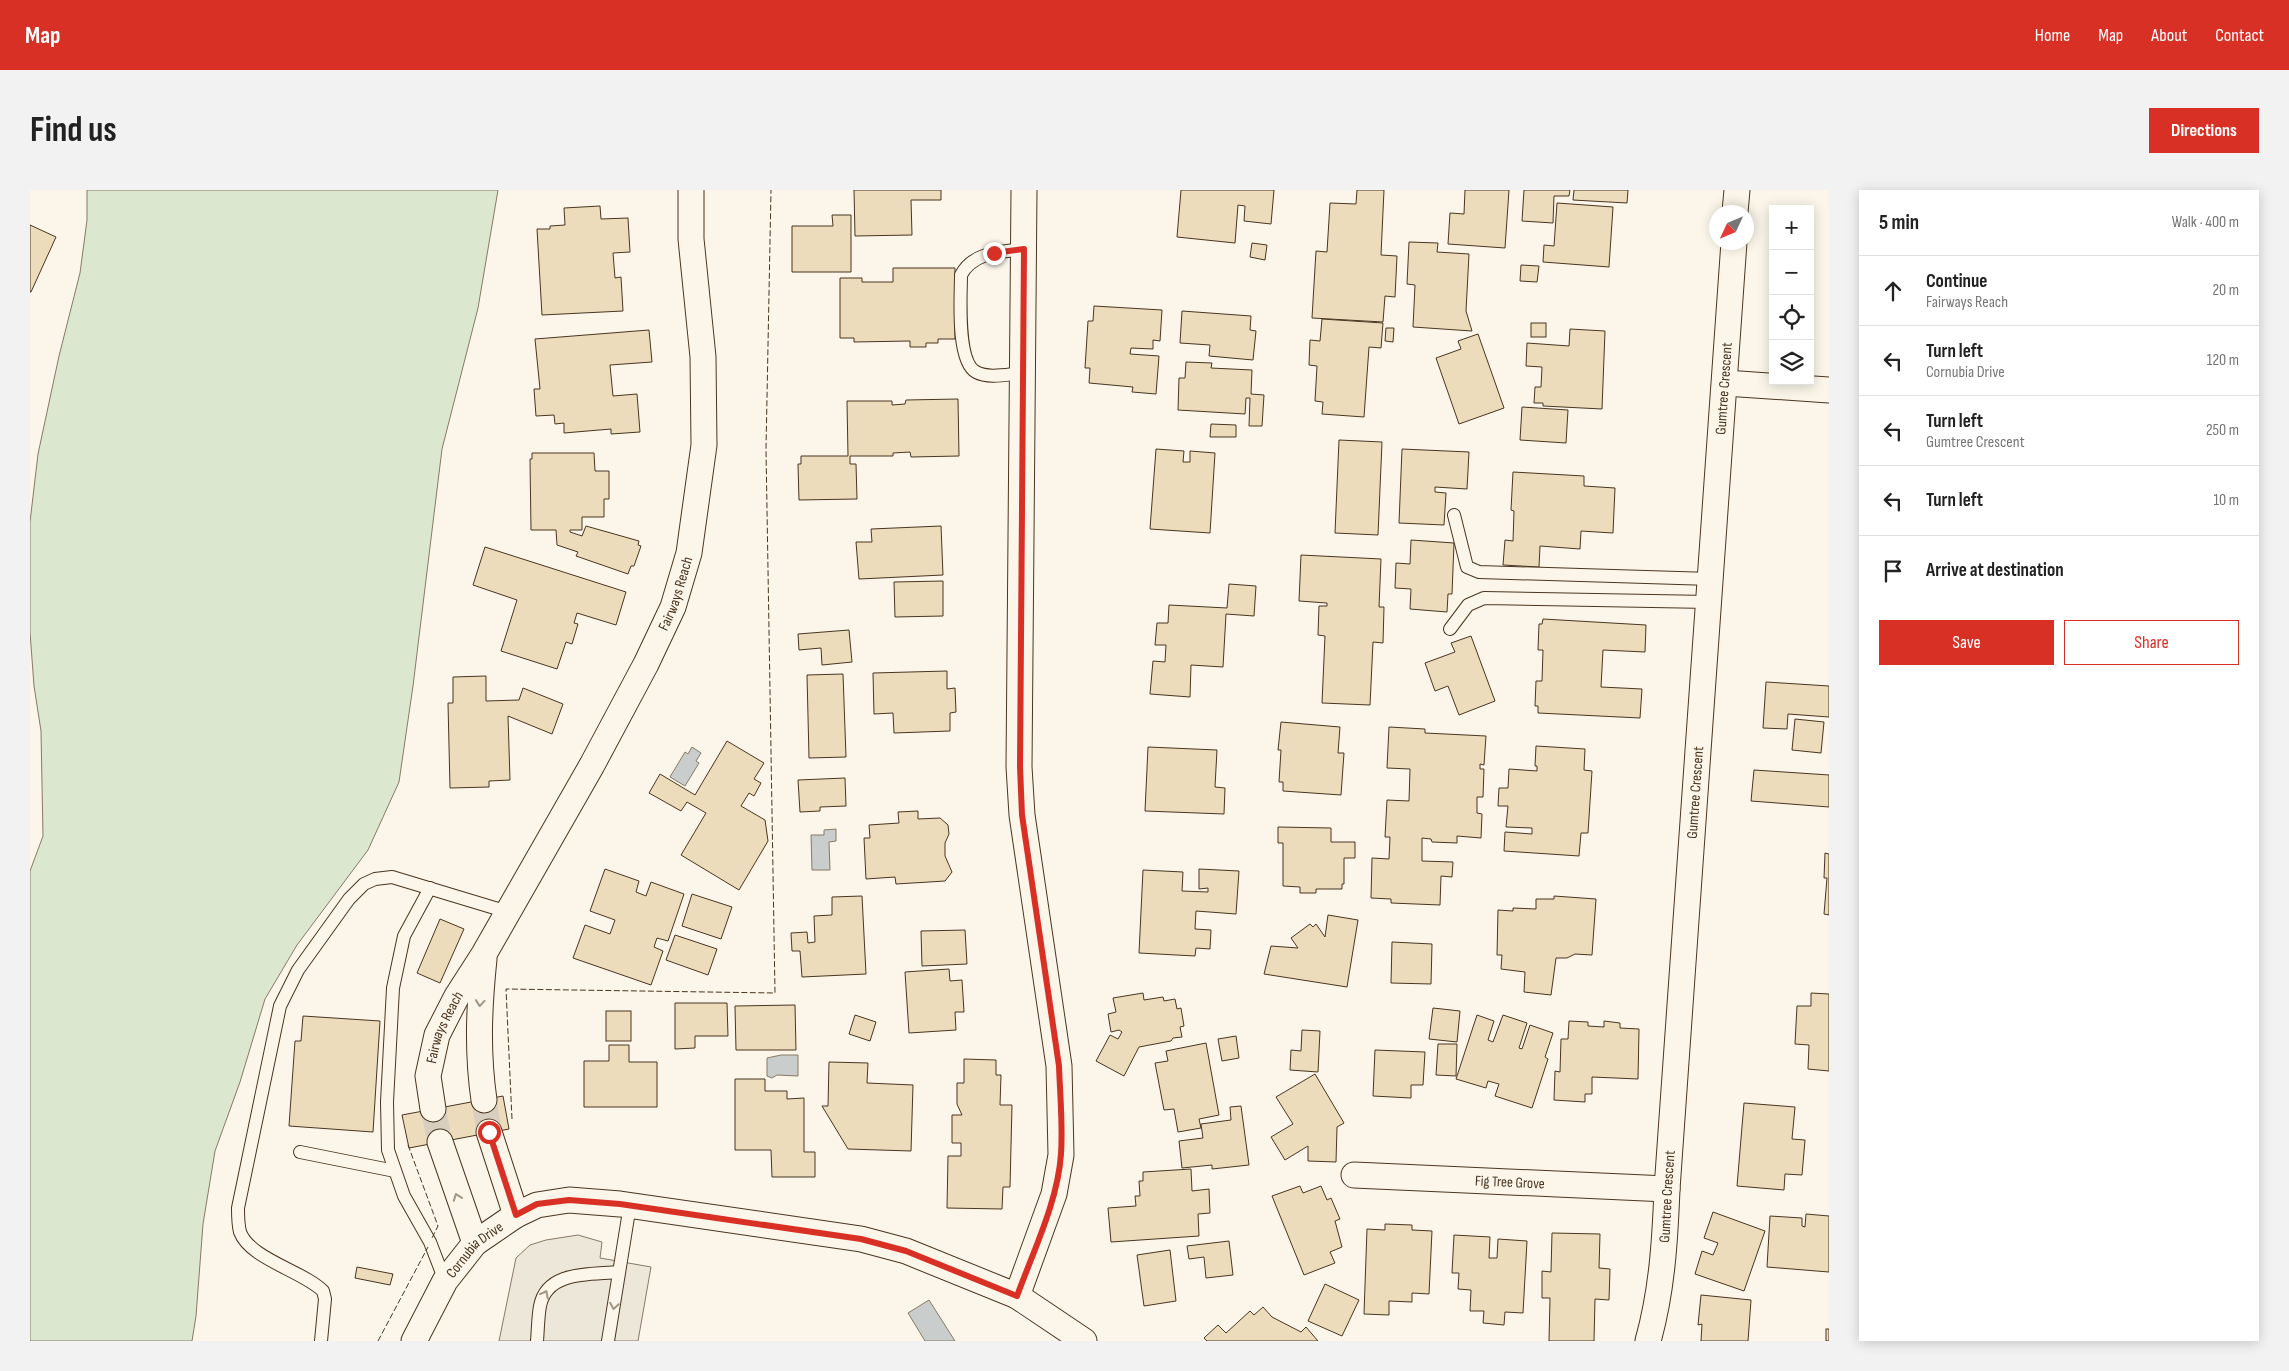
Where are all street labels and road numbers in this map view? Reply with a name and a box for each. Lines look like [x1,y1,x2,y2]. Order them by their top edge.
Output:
street label: Gumtree Crescent [1711,341,1737,435]
street label: Fairways Reach [654,554,697,634]
street label: Gumtree Crescent [1683,745,1708,839]
street label: Fairways Reach [422,987,468,1065]
street label: Gumtree Crescent [1655,1149,1680,1243]
street label: Fig Tree Grove [1474,1171,1545,1194]
street label: Cornubia Drive [442,1218,507,1282]

